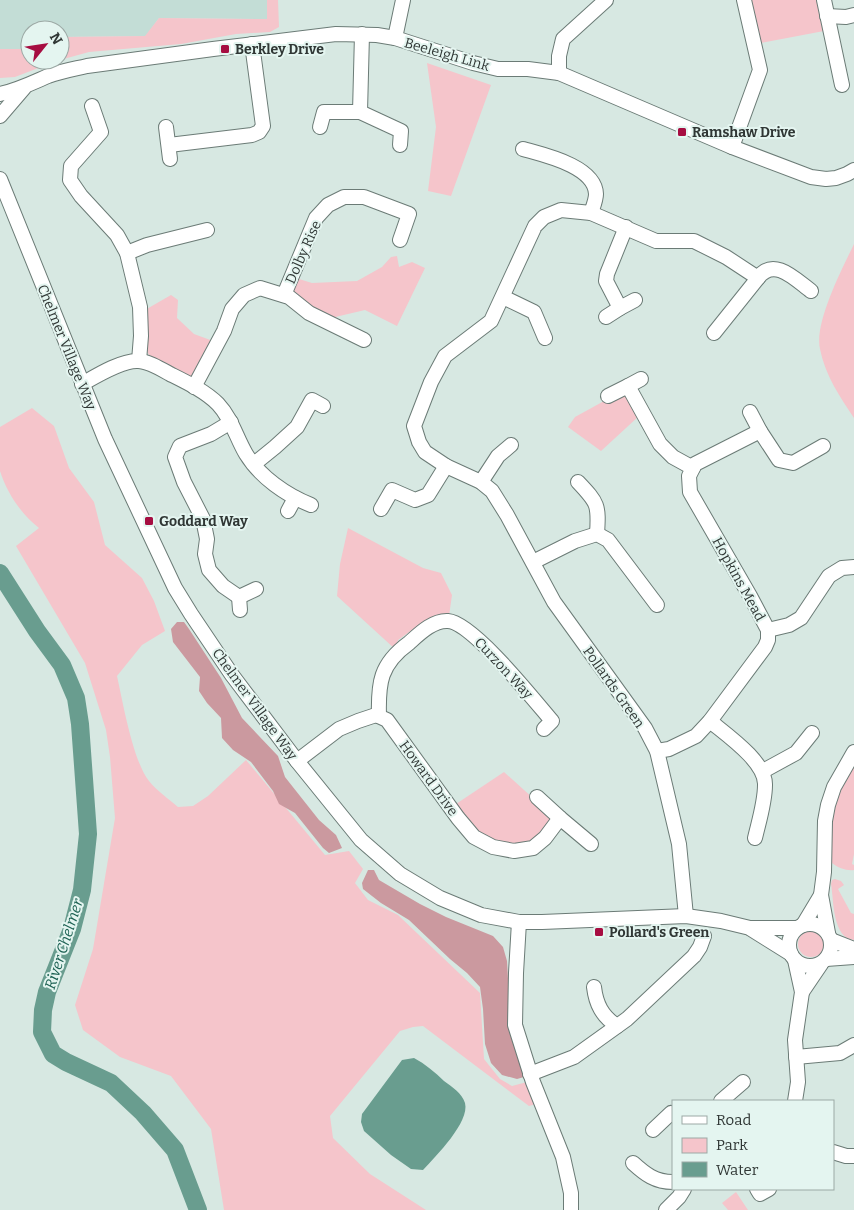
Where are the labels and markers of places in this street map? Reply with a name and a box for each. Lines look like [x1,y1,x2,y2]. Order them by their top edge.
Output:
place label: Berkley Drive [235,41,324,58]
marker: Berkley Drive [219,43,231,55]
place label: Ramshaw Drive [692,124,796,141]
marker: Ramshaw Drive [676,126,688,138]
place label: Goddard Way [159,513,248,530]
marker: Goddard Way [143,515,155,527]
place label: Pollard's Green [609,924,709,941]
marker: Pollard's Green [593,926,605,938]

